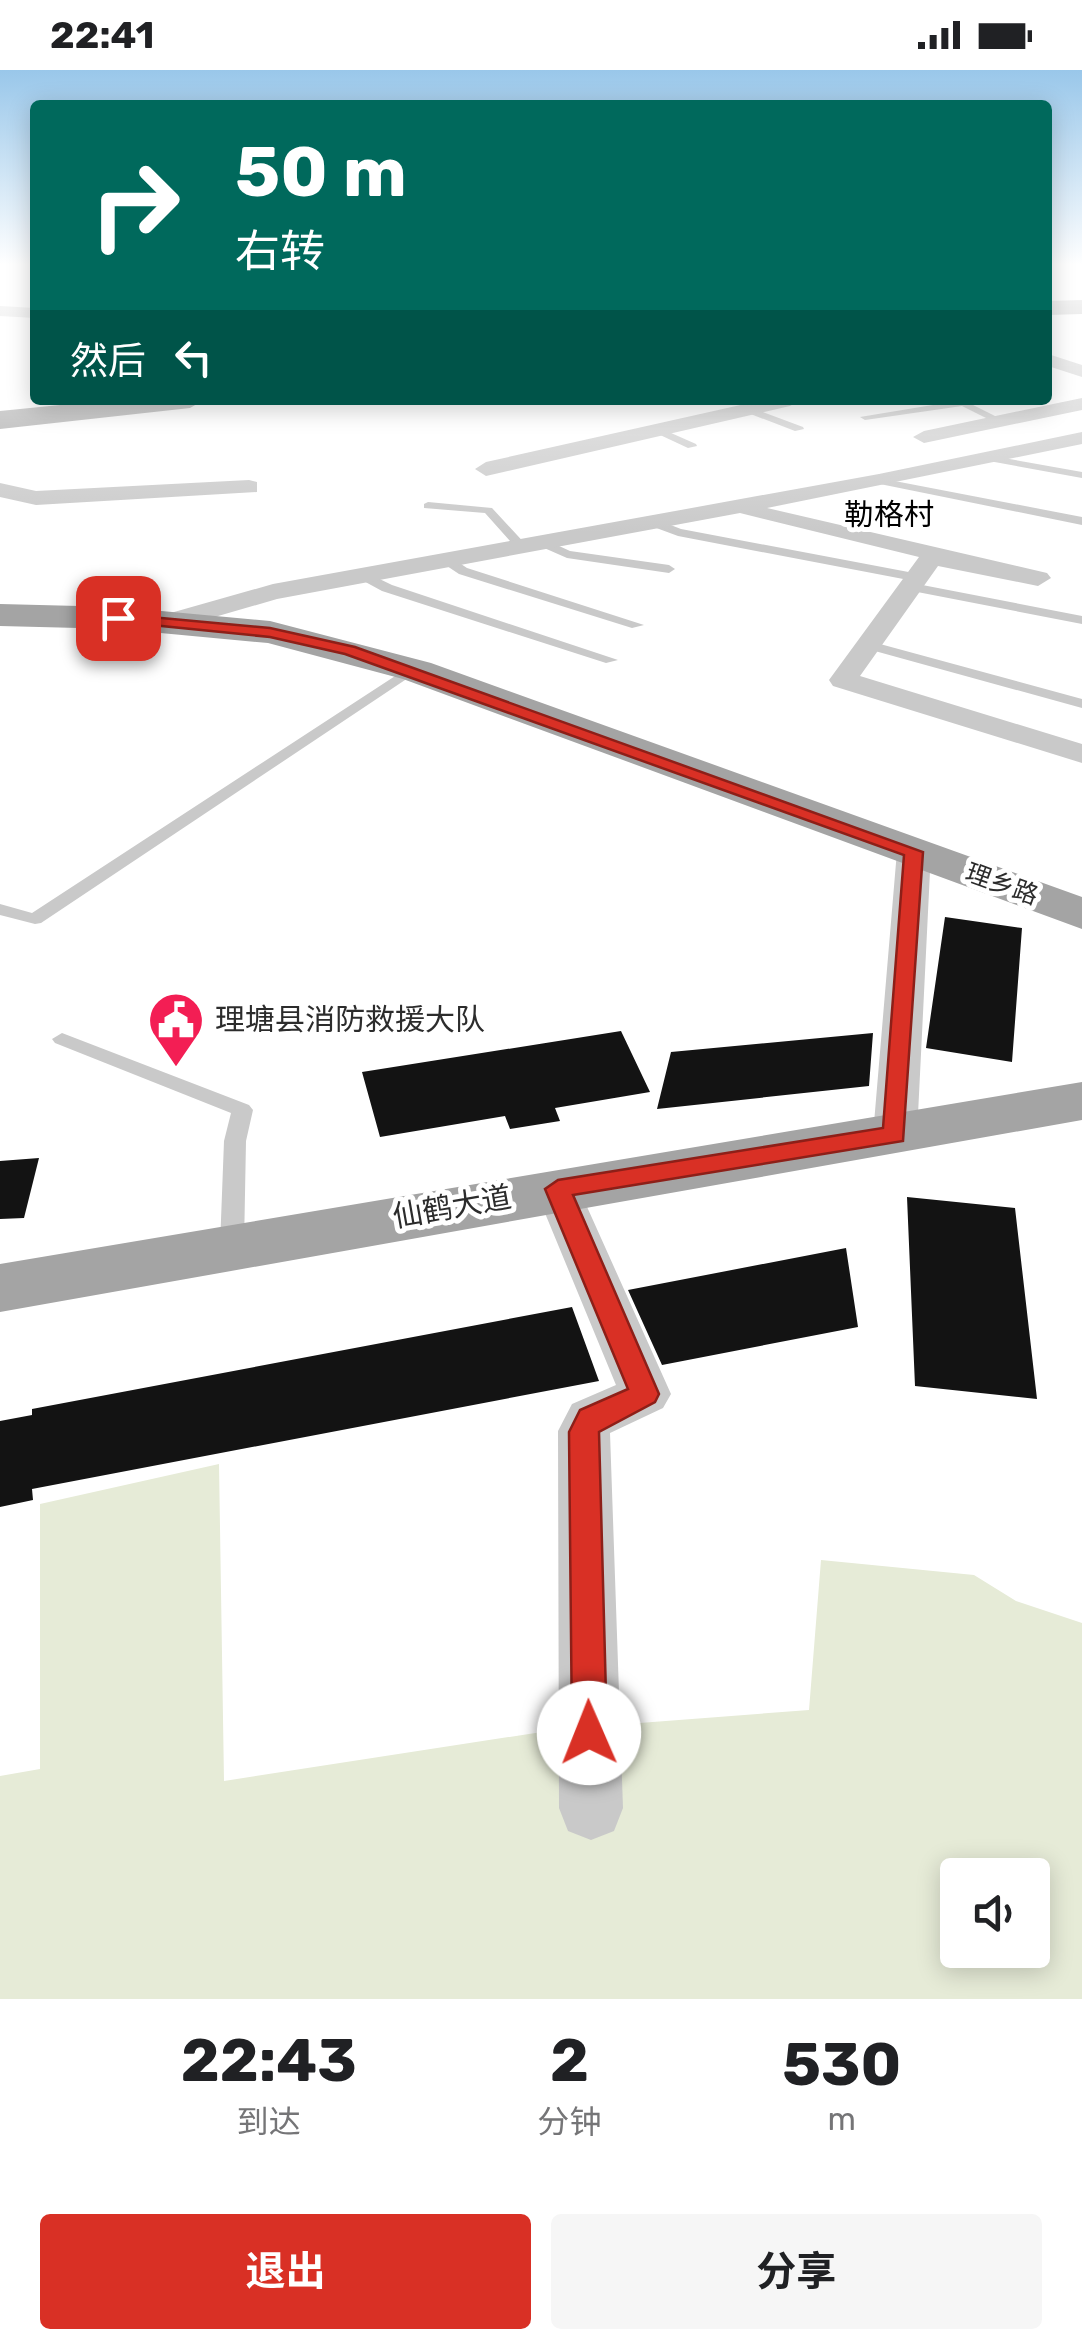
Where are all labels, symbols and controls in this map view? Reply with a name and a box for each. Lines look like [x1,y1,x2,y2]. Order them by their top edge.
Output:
text: 22:41 [50,12,154,58]
text: 50 m [235,131,407,214]
icon: right [70,140,200,270]
text: 右转 [235,225,325,278]
icon: left [166,330,221,385]
text: 然后 [70,338,146,384]
district label: 勒格村 [844,497,934,533]
pin [76,576,161,661]
icon: arrive [91,591,146,646]
street label: 理乡路 [962,858,1042,910]
public building icon: 理塘县消防救援大队 [146,990,206,1069]
place label: 理塘县消防救援大队 [215,1002,485,1038]
street label: 仙鹤大道 [390,1179,514,1235]
position arrow [537,1681,641,1785]
map controls [940,1858,1050,1968]
button: sound [940,1858,1050,1968]
text: 22:43 [181,2025,357,2096]
text: 2 [550,2025,589,2096]
text: 530 [782,2029,901,2100]
text: m [828,2100,856,2138]
text: 到达 [237,2103,301,2141]
text: 分钟 [537,2103,601,2141]
button: 退出 [40,2214,531,2329]
button: 分享 [551,2214,1042,2329]

